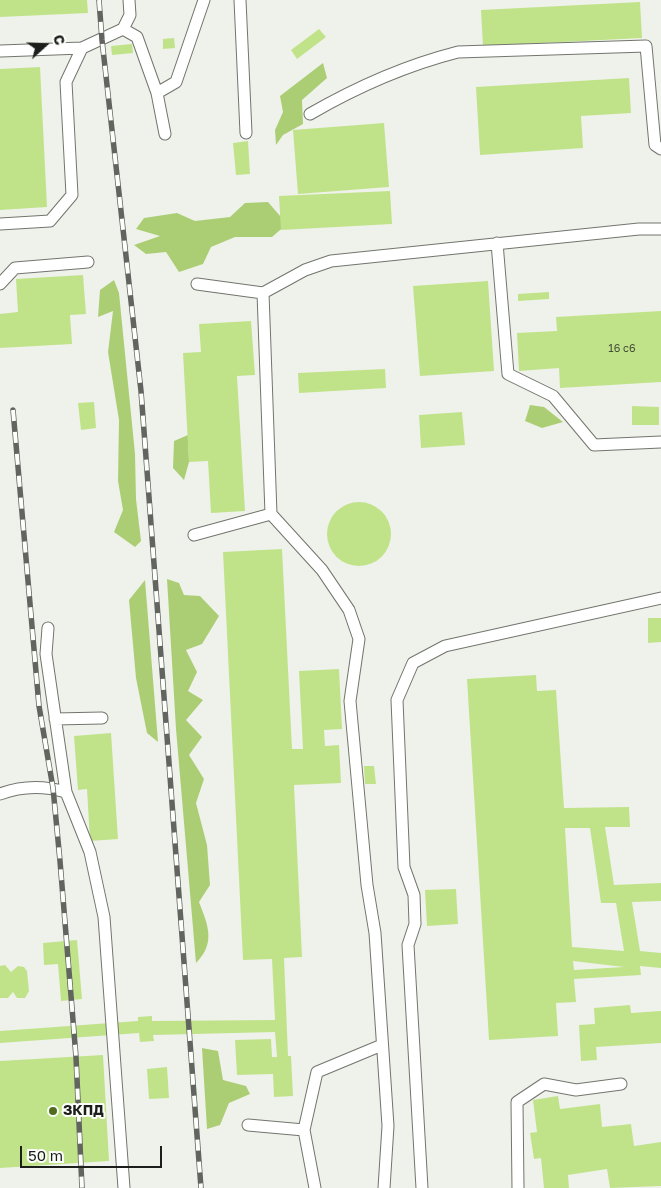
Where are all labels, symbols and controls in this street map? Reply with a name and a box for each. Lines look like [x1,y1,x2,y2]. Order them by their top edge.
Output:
north arrow [20,20,70,70]
text: С [50,32,69,47]
house number: 16 с6 [608,342,636,356]
place label: ЗКПД [63,1103,104,1119]
marker: ЗКПД [47,1105,59,1117]
scale bar [22,1136,165,1168]
text: 50 m [28,1146,63,1164]

